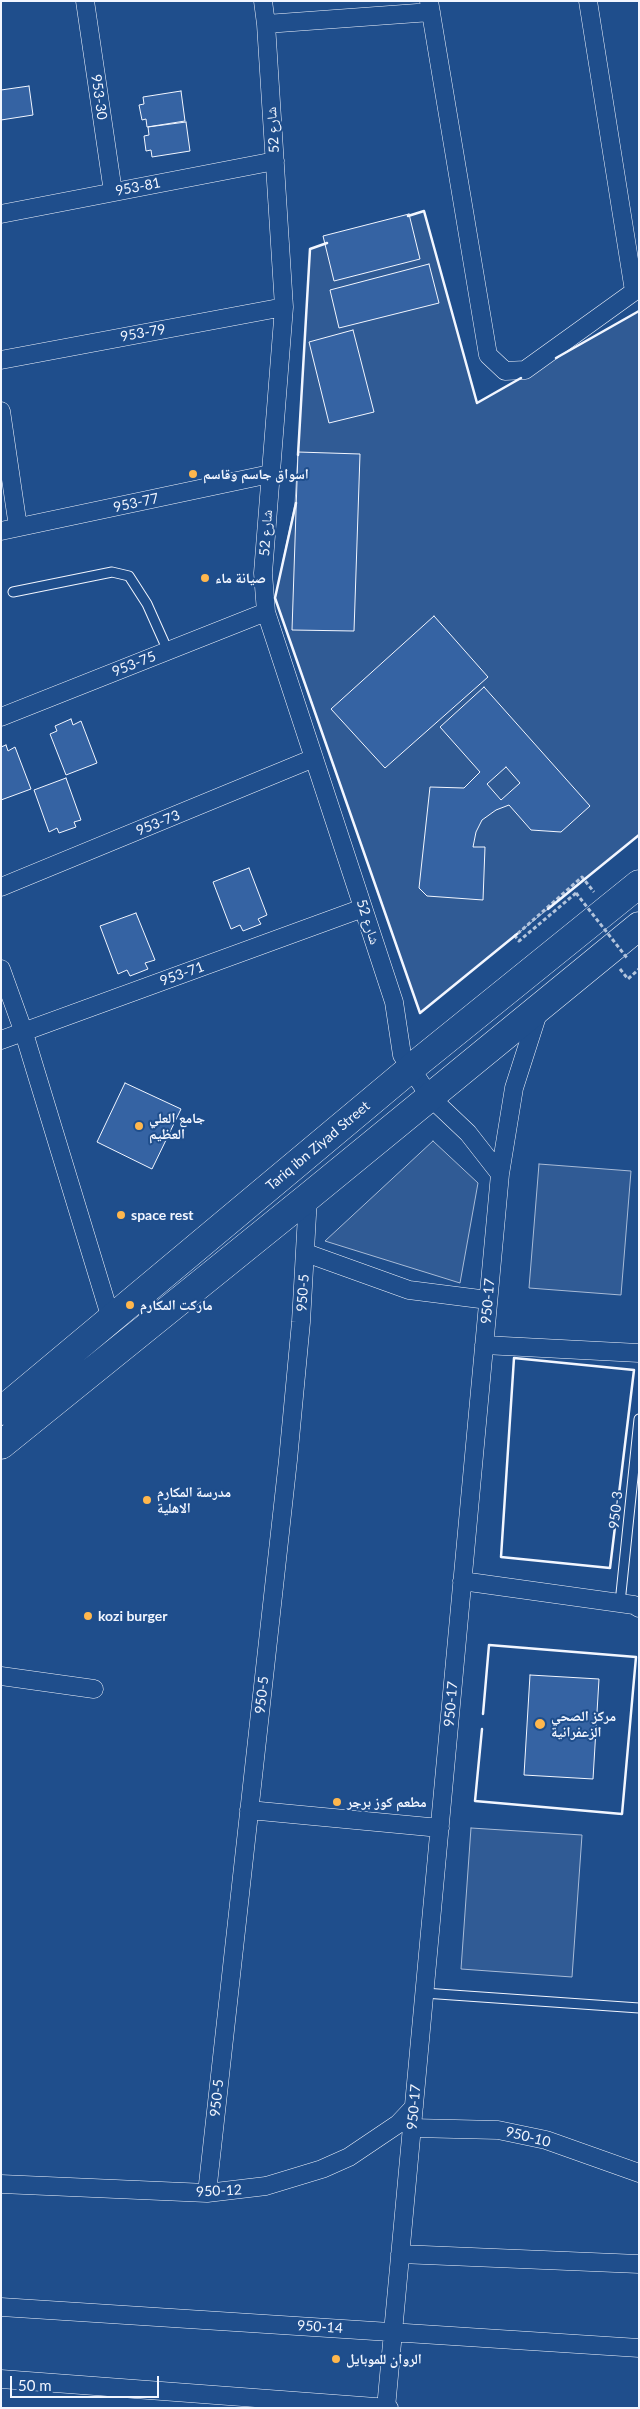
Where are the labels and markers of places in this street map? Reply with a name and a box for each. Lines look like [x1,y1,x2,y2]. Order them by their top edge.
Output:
place label: اسواق جاسم وقاسم [203,466,309,482]
marker: اسواق جاسم وقاسم [187,468,199,480]
place label: صيانة ماء [215,570,266,586]
marker: صيانة ماء [199,572,211,584]
place label: جامع العلي العظيم [149,1110,205,1142]
marker: جامع العلي العظيم [133,1120,145,1132]
place label: space rest [131,1207,194,1223]
marker: space rest [115,1209,127,1221]
place label: ماركت المكارم [140,1297,213,1313]
marker: ماركت المكارم [124,1299,136,1311]
place label: مدرسة المكارم الاهلية [157,1484,231,1516]
marker: مدرسة المكارم الاهلية [141,1494,153,1506]
place label: kozi burger [98,1608,167,1624]
marker: kozi burger [82,1610,94,1622]
place label: مركز الصحي الزعفرانية [551,1708,616,1740]
marker: مركز الصحي الزعفرانية [533,1717,547,1731]
place label: مطعم كوز برجر [347,1794,427,1810]
marker: مطعم كوز برجر [331,1796,343,1808]
place label: الروان للموبايل [346,2351,422,2367]
marker: الروان للموبايل [330,2353,342,2365]

